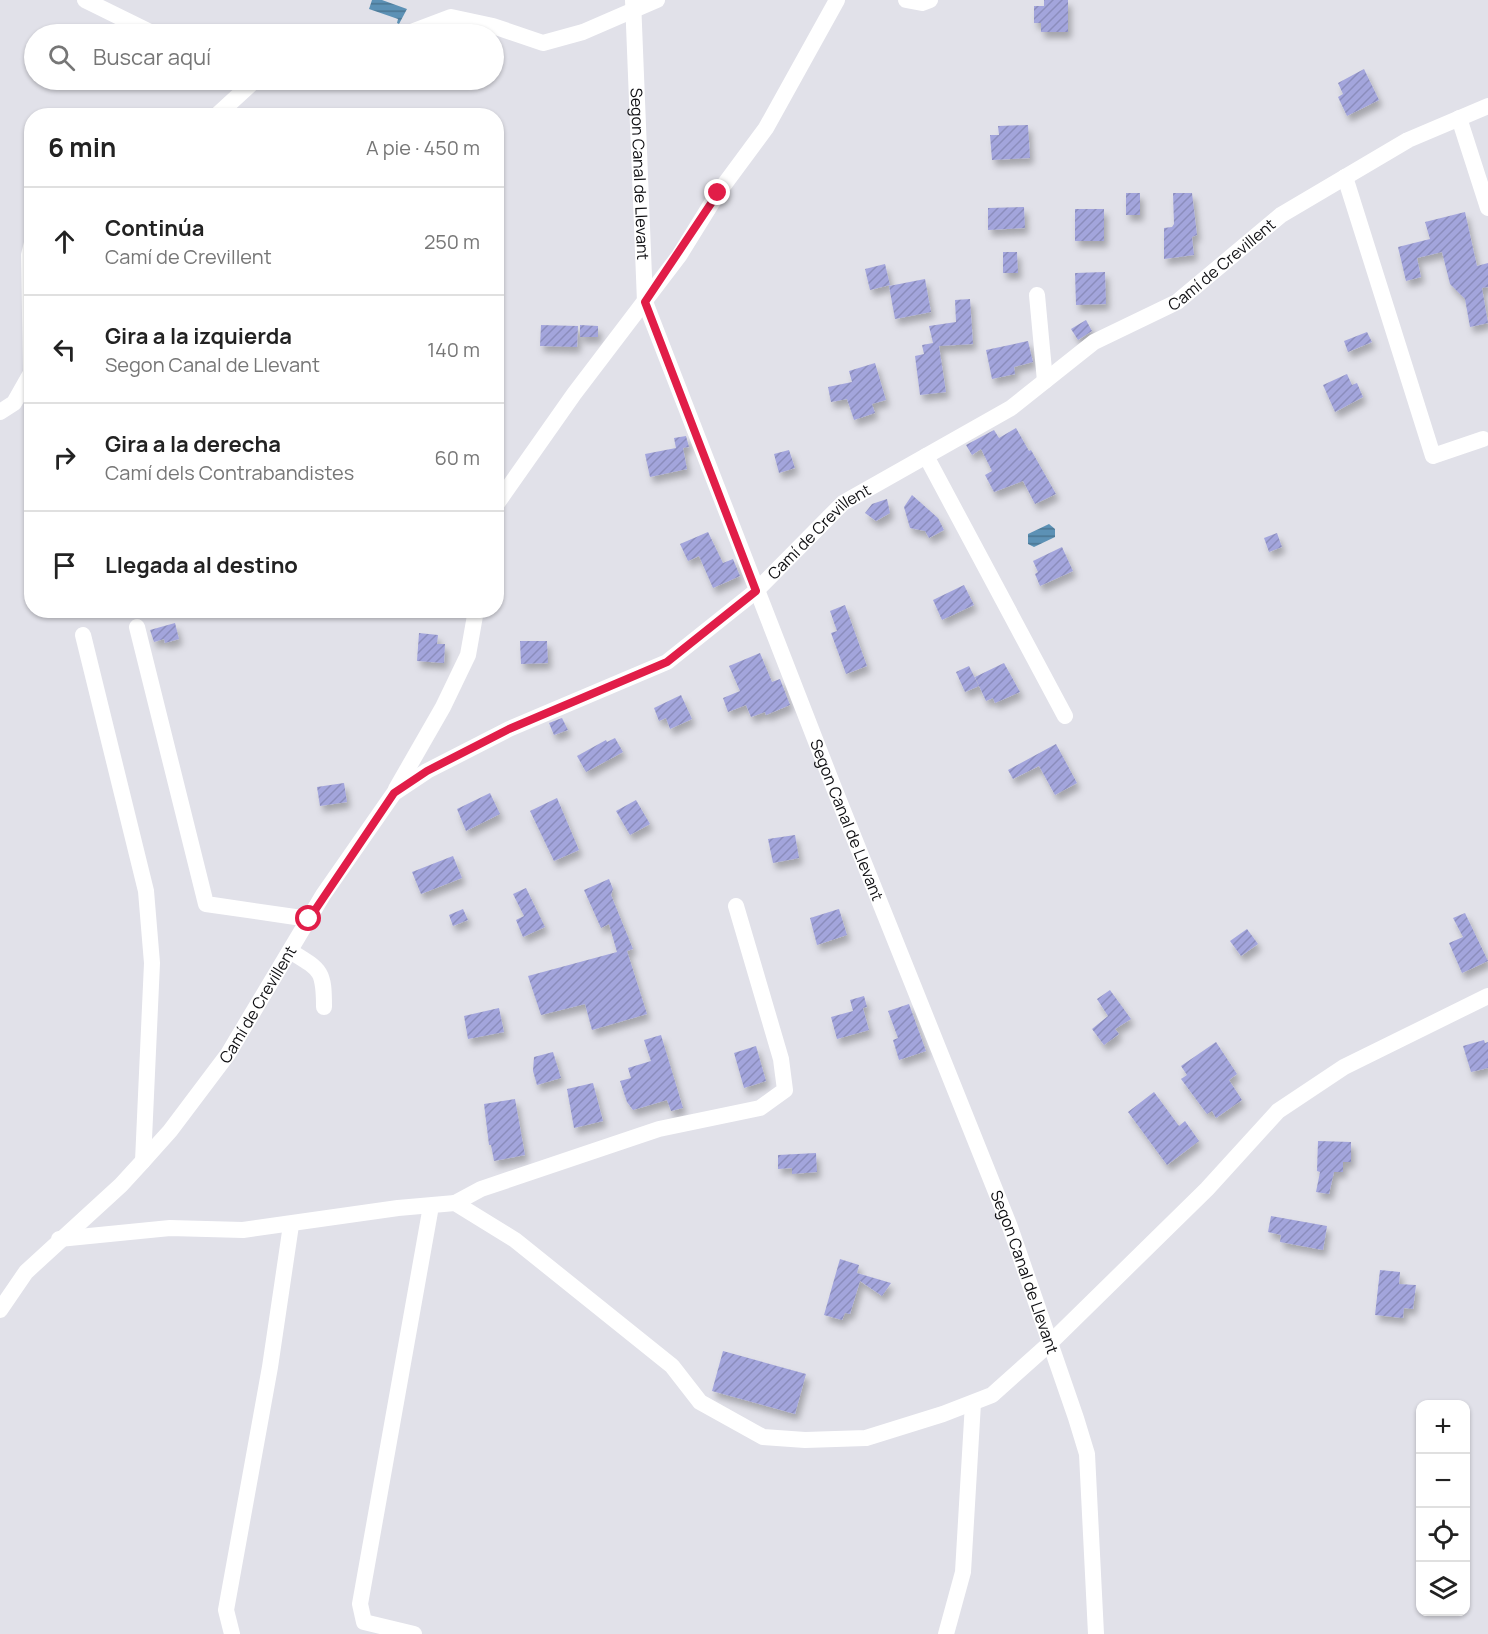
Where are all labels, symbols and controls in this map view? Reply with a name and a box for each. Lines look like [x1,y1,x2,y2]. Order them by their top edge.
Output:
search box [24,24,504,90]
icon: search [45,41,78,74]
text: Buscar aquí [93,42,211,72]
street label: Segon Canal de Llevant [626,87,654,260]
text: 6 min [48,129,116,165]
text: A pie · 450 m [366,134,480,161]
route end [704,179,730,205]
text: Continúa [105,213,205,243]
street label: Camí de Crevillent [1164,213,1280,316]
icon: ahead [48,225,81,258]
text: 250 m [424,228,480,255]
text: Camí de Crevillent [105,243,272,270]
text: Gira a la izquierda [105,321,292,351]
icon: left [48,333,81,366]
text: 140 m [427,336,480,363]
text: Segon Canal de Llevant [105,351,320,378]
text: Gira a la derecha [105,429,281,459]
icon: right [48,441,81,474]
text: 60 m [434,444,480,471]
text: Camí dels Contrabandistes [105,459,354,486]
street label: Camí de Crevillent [762,479,875,584]
icon: arrive [48,549,81,582]
text: Llegada al destino [105,550,298,580]
street label: Segon Canal de Llevant [805,736,889,904]
route start [295,905,321,931]
street label: Camí de Crevillent [214,941,301,1068]
street label: Segon Canal de Llevant [985,1187,1064,1357]
map controls [1416,1400,1470,1616]
button: + [1416,1400,1470,1454]
button: − [1416,1454,1470,1508]
button: locate [1416,1508,1470,1562]
button: layers [1416,1562,1470,1616]

